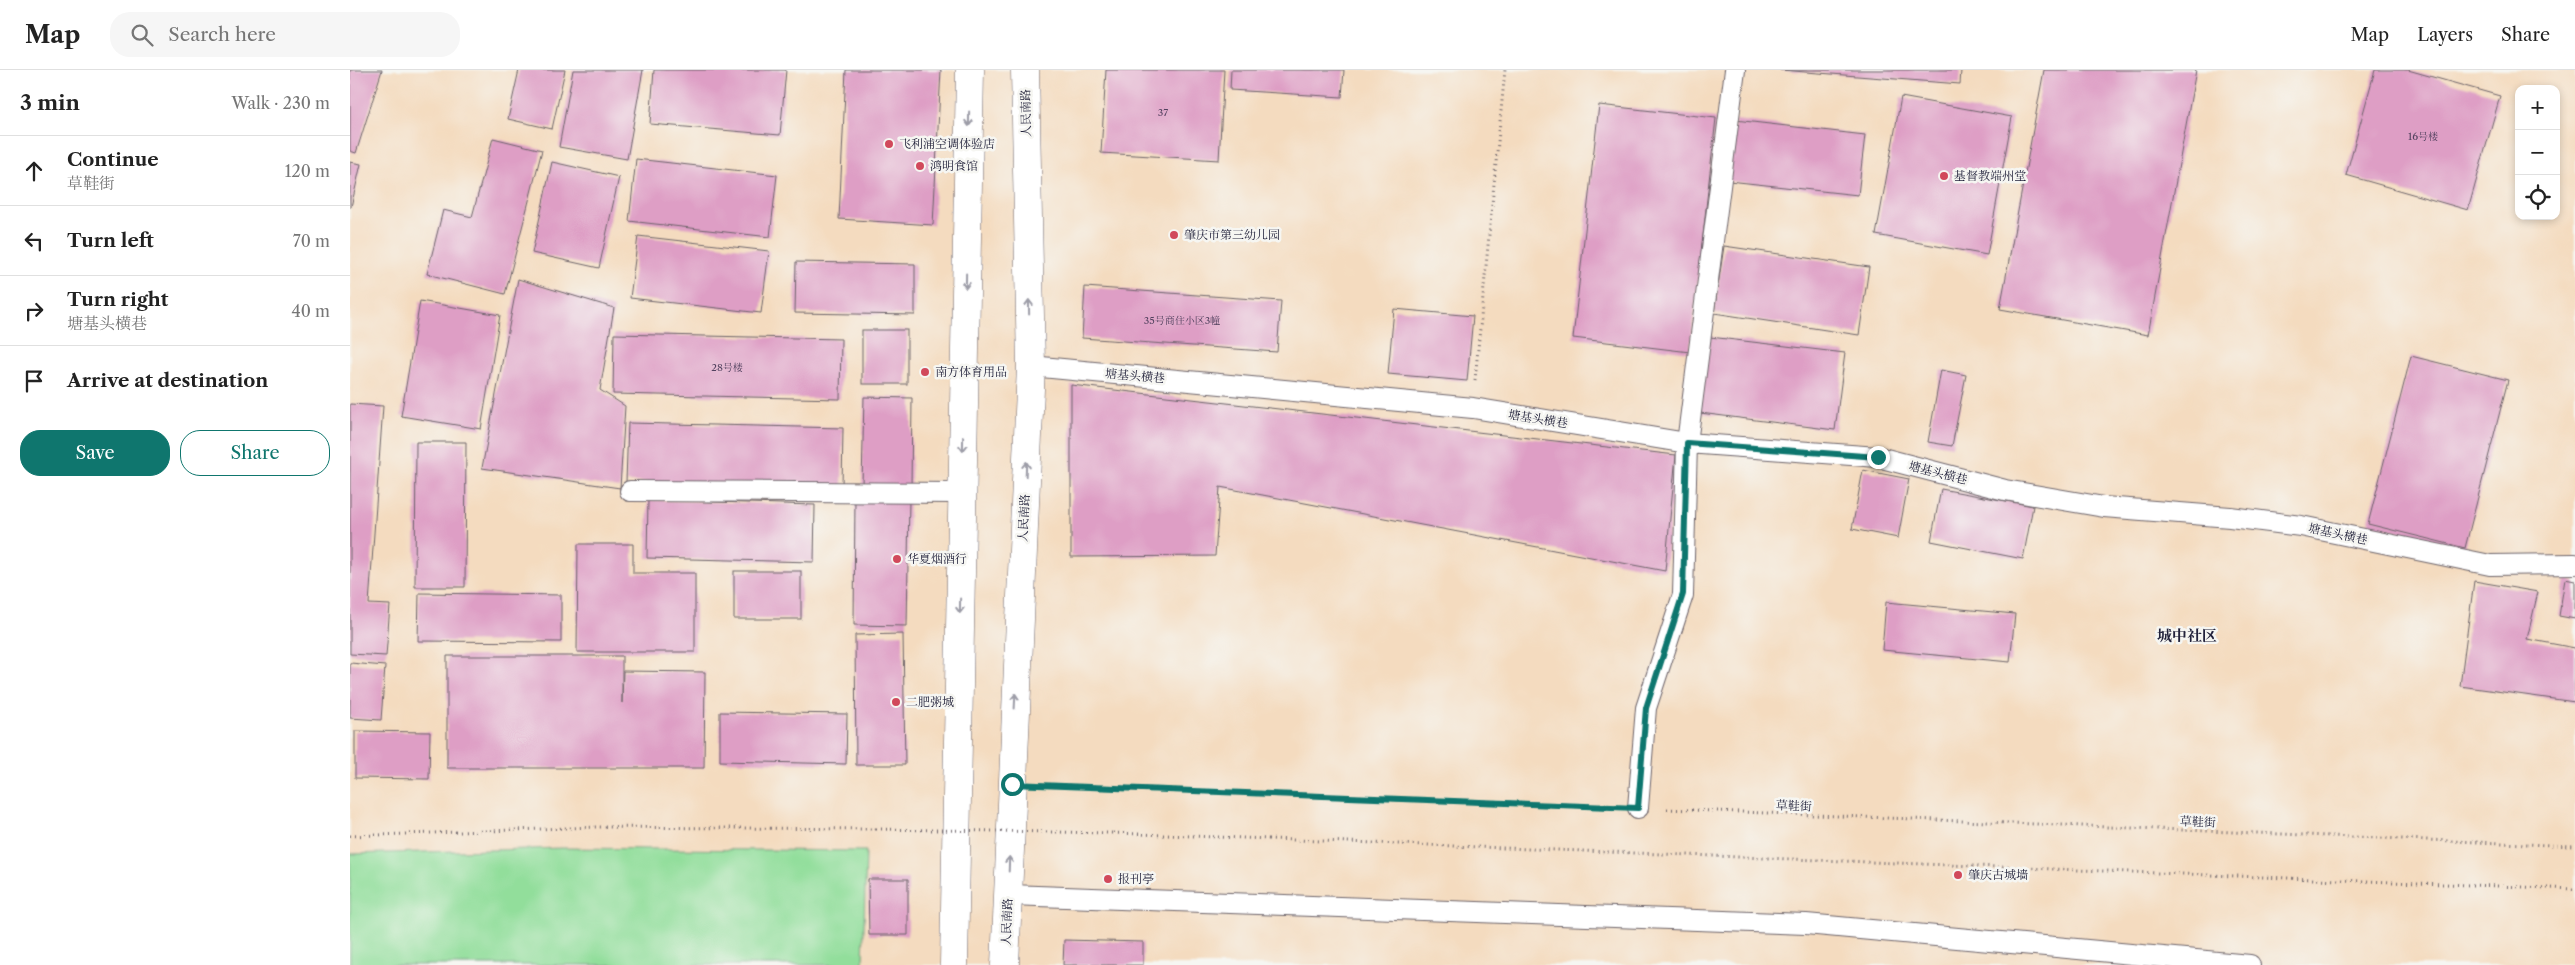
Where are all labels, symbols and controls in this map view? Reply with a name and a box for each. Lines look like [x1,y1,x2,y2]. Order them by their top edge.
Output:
search box [110,12,460,57]
text: Map [25,20,80,49]
icon: search [128,21,156,49]
text: Search here [168,23,276,46]
text: Map [2351,24,2389,46]
text: Layers [2417,24,2473,46]
text: Share [2501,24,2550,46]
map controls [2515,85,2560,220]
button: + [2515,85,2560,130]
street label: 人民南路 [1018,89,1033,137]
text: 3 min [20,90,80,115]
text: Walk · 230 m [231,93,330,113]
house number: 37 [1158,106,1168,119]
one-way arrow [964,110,974,126]
house number: 16号楼 [2408,130,2438,143]
button: − [2515,130,2560,175]
place label: 飞利浦空调体验店 [899,136,995,151]
marker: 飞利浦空调体验店 [883,138,895,150]
text: Continue [67,148,159,171]
icon: ahead [20,157,48,185]
place label: 鸿明食馆 [930,158,978,173]
marker: 鸿明食馆 [914,160,926,172]
text: 120 m [285,161,330,181]
place label: 基督教端州堂 [1954,168,2026,183]
marker: 基督教端州堂 [1938,170,1950,182]
text: 草鞋街 [67,173,115,193]
button: locate [2515,175,2560,220]
icon: left [20,227,48,255]
place label: 肇庆市第三幼儿园 [1184,227,1280,242]
text: Turn left [67,229,154,252]
marker: 肇庆市第三幼儿园 [1168,229,1180,241]
text: 70 m [293,231,330,251]
one-way arrow [961,272,971,289]
text: Turn right [67,288,168,311]
icon: right [20,297,48,325]
one-way arrow [1025,299,1034,315]
text: 40 m [291,301,330,321]
text: 塘基头横巷 [67,313,147,333]
house number: 35号商住小区3幢 [1144,314,1220,327]
house number: 28号楼 [711,361,743,374]
place label: 南方体育用品 [935,364,1007,379]
street label: 塘基头横巷 [1104,365,1166,386]
marker: 南方体育用品 [919,366,931,378]
icon: arrive [20,367,48,395]
text: Arrive at destination [67,369,268,392]
street label: 塘基头横巷 [1507,406,1569,431]
button: Save [20,430,170,476]
button: Share [180,430,330,476]
one-way arrow [958,435,968,451]
route end [1867,446,1890,469]
street label: 塘基头横巷 [1907,458,1969,487]
one-way arrow [1021,461,1030,477]
street label: 人民南路 [1015,494,1032,542]
street label: 塘基头横巷 [2307,520,2369,547]
place label: 华夏烟酒行 [907,551,967,566]
marker: 华夏烟酒行 [891,553,903,565]
one-way arrow [955,598,965,614]
district label: 城中社区 [2157,626,2217,645]
place label: 二肥粥城 [906,694,954,709]
one-way arrow [1011,694,1020,710]
marker: 二肥粥城 [890,696,902,708]
route start [1001,773,1024,796]
street label: 草鞋街 [1776,797,1813,814]
street label: 草鞋街 [2180,813,2217,830]
one-way arrow [1004,856,1014,872]
place label: 肇庆古城墙 [1968,867,2028,882]
marker: 肇庆古城墙 [1952,869,1964,881]
place label: 报刊亭 [1118,871,1154,886]
marker: 报刊亭 [1102,873,1114,885]
street label: 人民南路 [998,898,1015,946]

